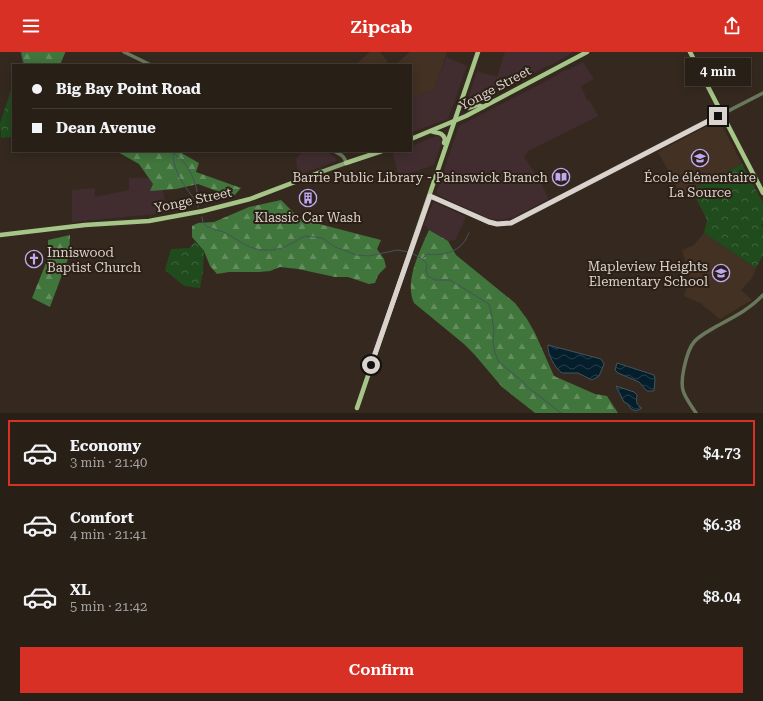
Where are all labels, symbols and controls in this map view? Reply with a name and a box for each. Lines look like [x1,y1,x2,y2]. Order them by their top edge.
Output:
icon: menu [20,15,42,37]
icon: share [721,15,743,37]
text: Zipcab [351,16,412,37]
callout: 4 min [685,58,751,86]
street label: Yonge Street [457,63,534,113]
text: 4 min [700,64,736,79]
text: Big Bay Point Road [56,80,201,98]
route end [709,107,727,125]
text: Dean Avenue [56,119,156,137]
school or university icon: École élémentaire La Source [690,148,710,168]
library icon: Barrie Public Library - Painswick Branch [551,167,571,187]
place label: École élémentaire La Source [644,169,756,200]
place label: Barrie Public Library - Painswick Branch [292,170,549,185]
street label: Yonge Street [153,184,233,216]
building icon: Klassic Car Wash [298,188,318,208]
place label: Klassic Car Wash [255,210,362,225]
place label: Inniswood Baptist Church [47,245,142,275]
church icon: Inniswood Baptist Church [24,249,44,269]
place label: Mapleview Heights Elementary School [588,259,708,289]
school or university icon: Mapleview Heights Elementary School [711,263,731,283]
route start [362,356,380,374]
icon: car [22,435,58,471]
text: Economy [70,437,141,455]
text: $4.73 [703,444,741,462]
text: 3 min · 21:40 [70,455,147,470]
icon: car [22,507,58,543]
text: Comfort [70,509,134,527]
text: $6.38 [703,516,741,534]
text: 4 min · 21:41 [70,527,147,542]
icon: car [22,579,58,615]
text: XL [70,581,91,599]
text: $8.04 [703,588,741,606]
text: 5 min · 21:42 [70,599,147,614]
button: Confirm [20,647,743,693]

